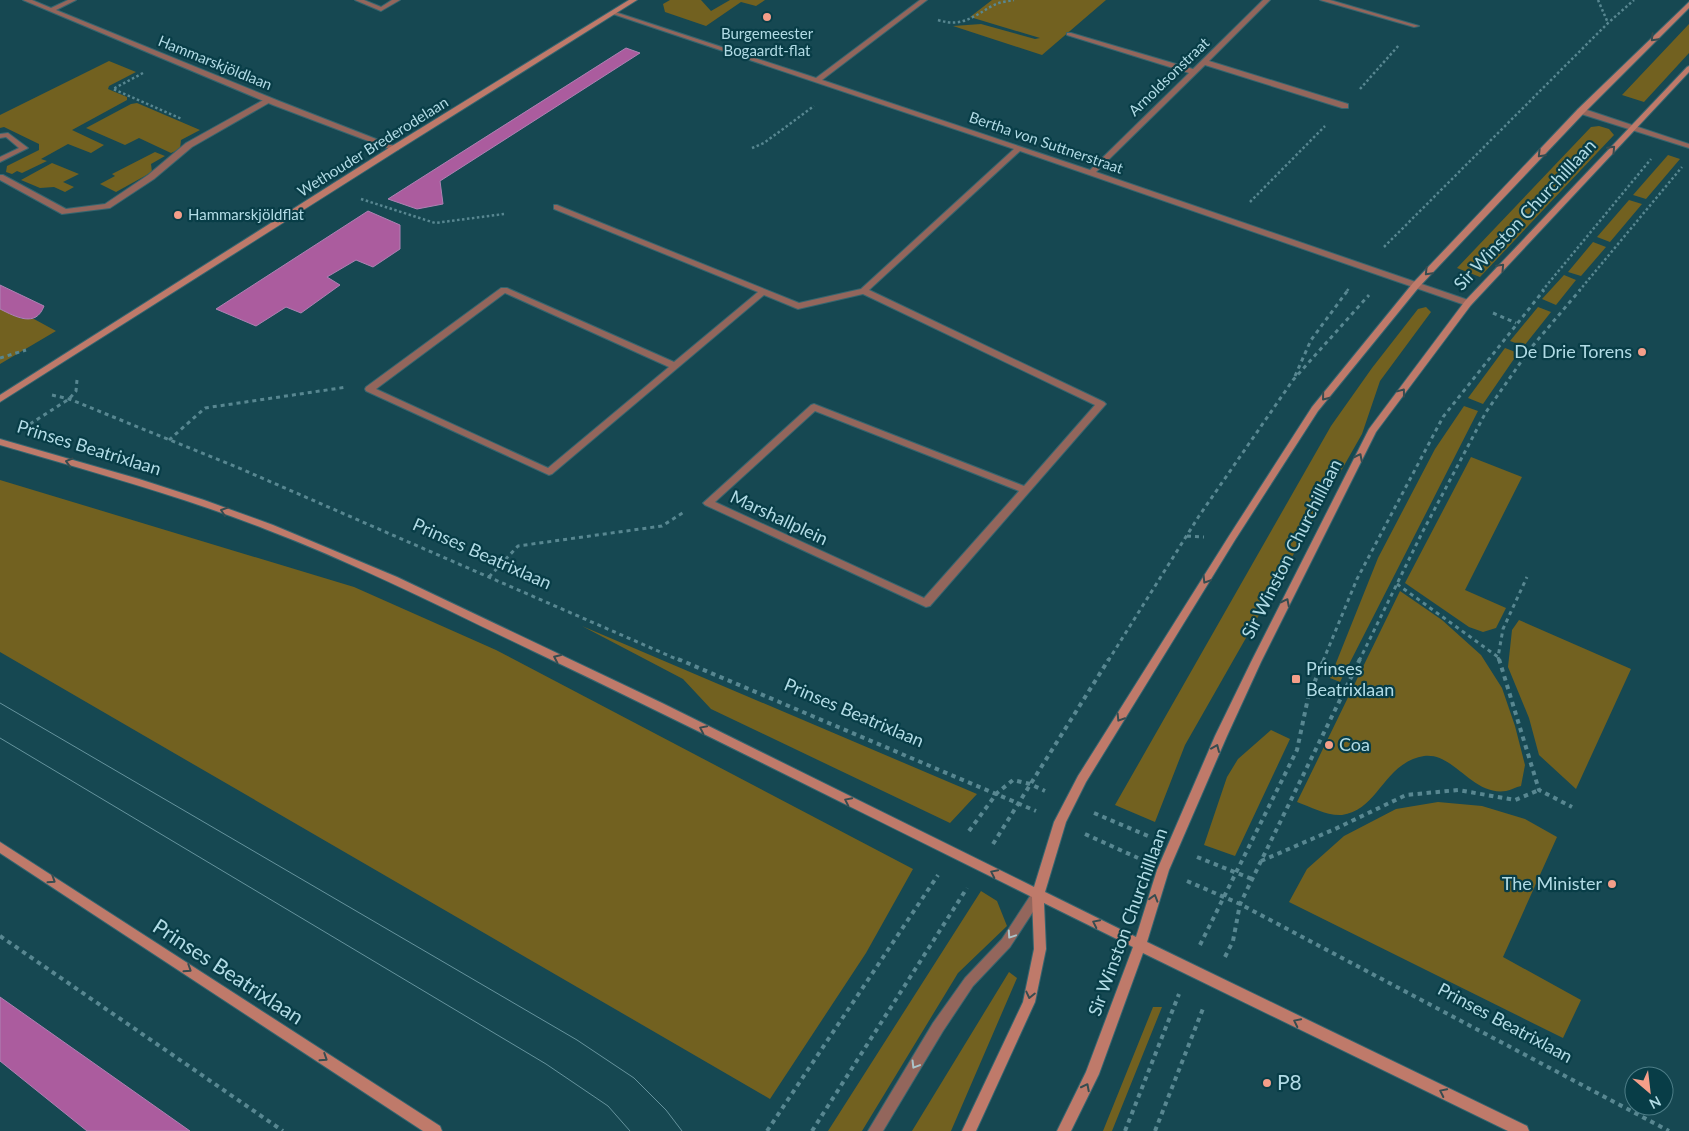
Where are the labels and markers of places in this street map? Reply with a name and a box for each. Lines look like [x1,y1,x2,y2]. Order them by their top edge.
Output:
marker: Burgemeester Bogaardt-flat [761,11,773,23]
place label: Burgemeester Bogaardt-flat [721,24,814,59]
place label: Hammarskjöldflat [188,205,305,223]
marker: Hammarskjöldflat [172,209,184,221]
place label: De Drie Torens [1514,340,1632,362]
marker: De Drie Torens [1636,346,1648,358]
place label: Prinses Beatrixlaan [1306,657,1394,700]
marker: Prinses Beatrixlaan [1290,673,1302,685]
place label: Coa [1339,733,1370,755]
marker: Coa [1323,739,1335,751]
place label: The Minister [1502,872,1602,894]
marker: The Minister [1606,878,1618,890]
place label: P8 [1277,1069,1302,1094]
marker: P8 [1261,1077,1273,1089]

